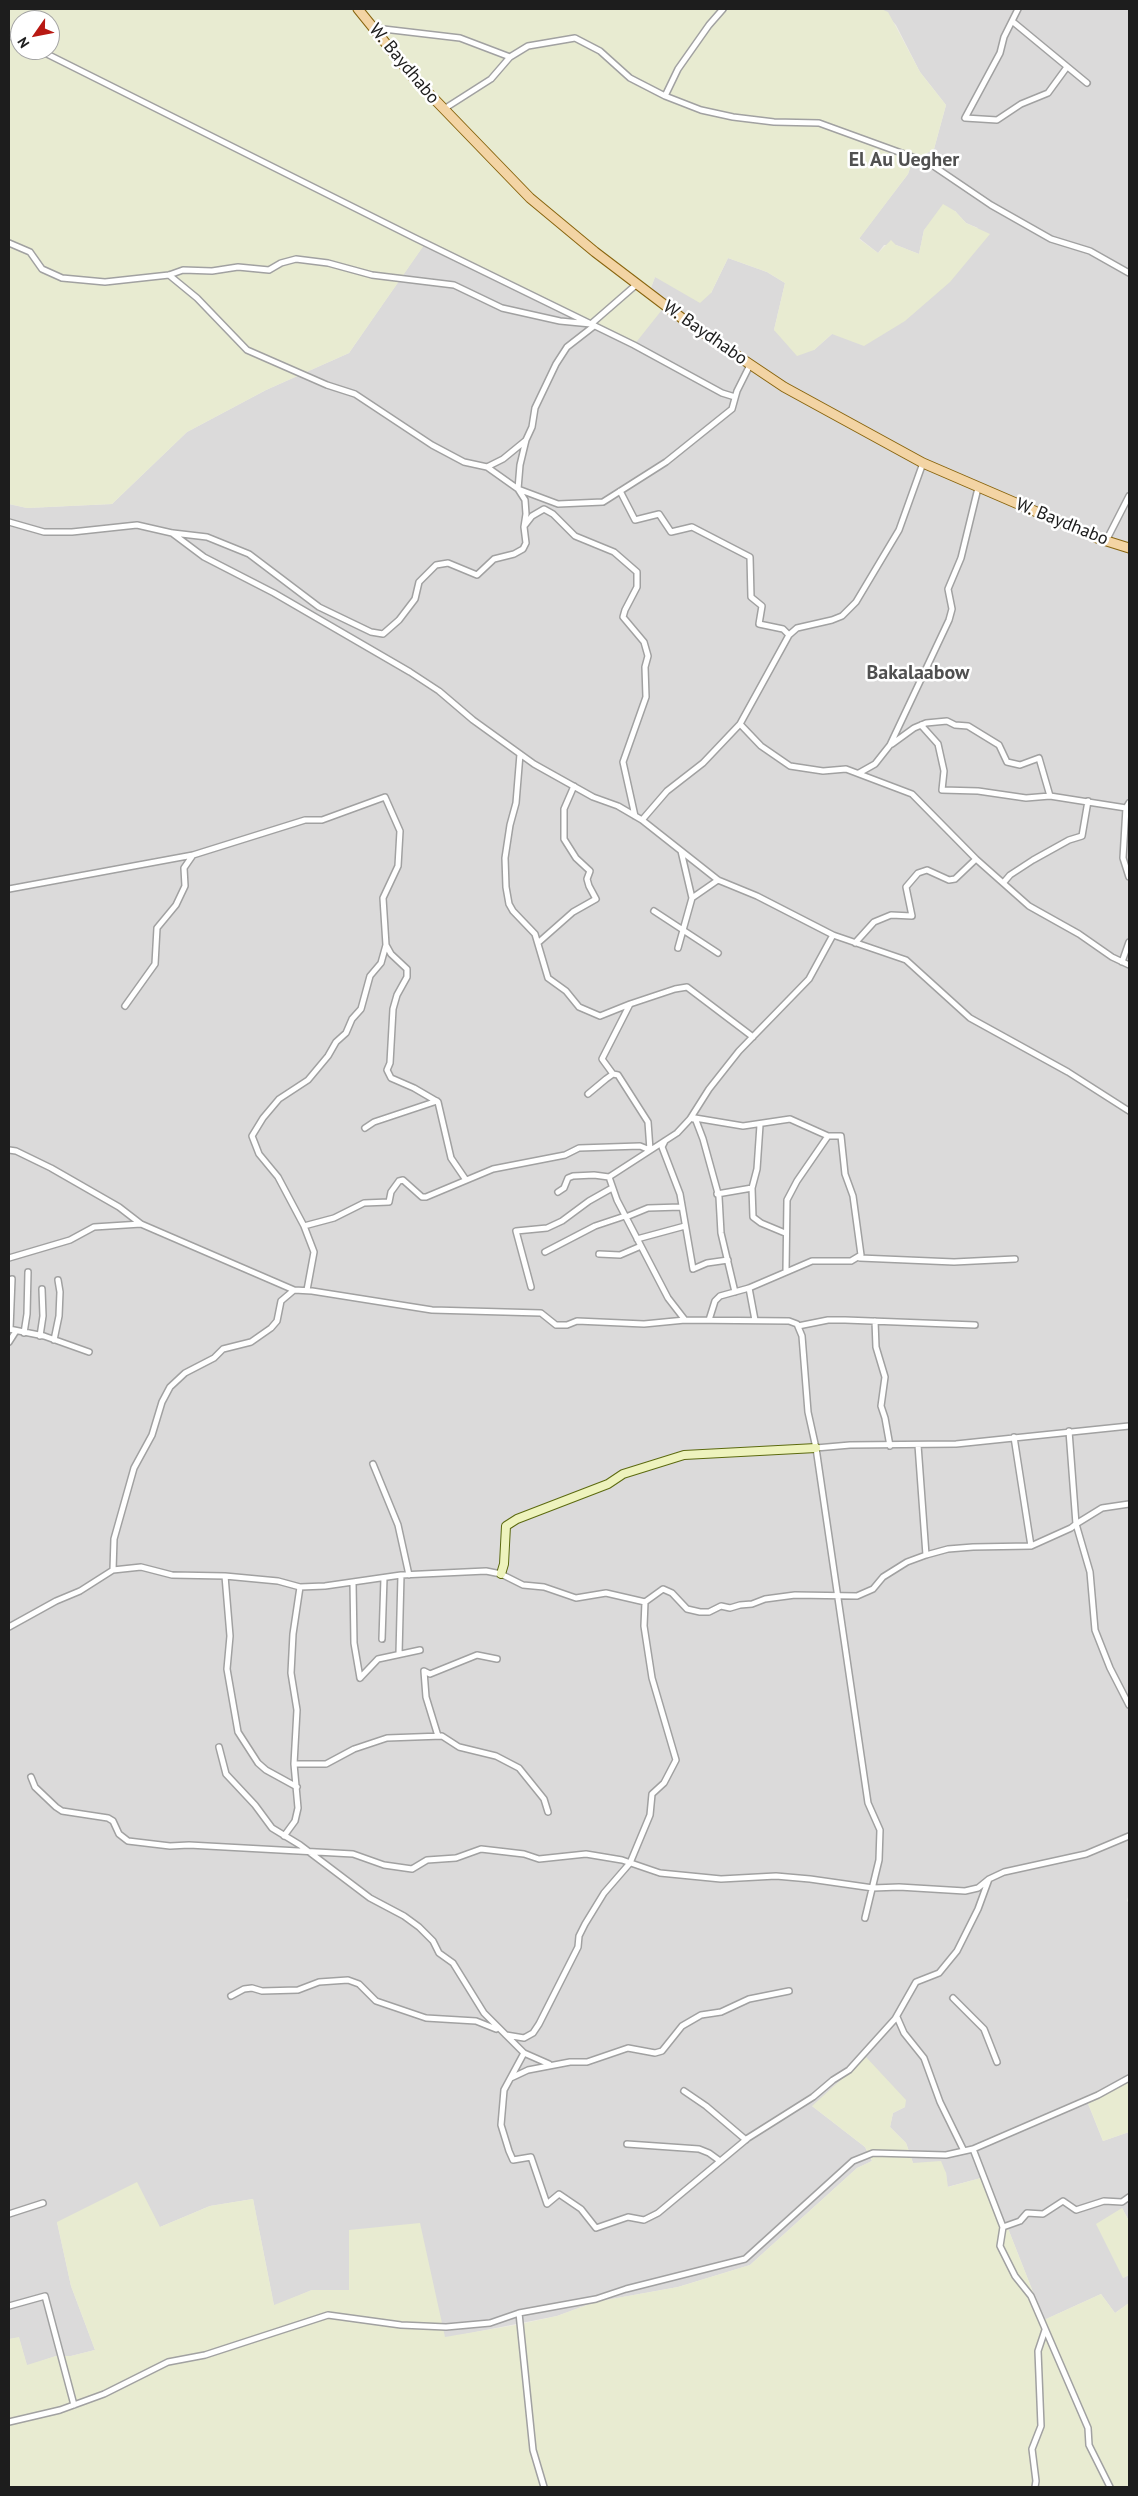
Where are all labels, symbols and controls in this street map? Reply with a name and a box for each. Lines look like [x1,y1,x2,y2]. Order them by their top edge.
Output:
north arrow [10,10,60,60]
street label: W. Baydhabo [364,20,444,108]
text: N [13,34,33,51]
district label: El Au Uegher [849,148,959,172]
street label: W. Baydhabo [659,296,751,370]
street label: W. Baydhabo [1013,494,1111,550]
district label: Bakalaabow [867,661,969,685]

